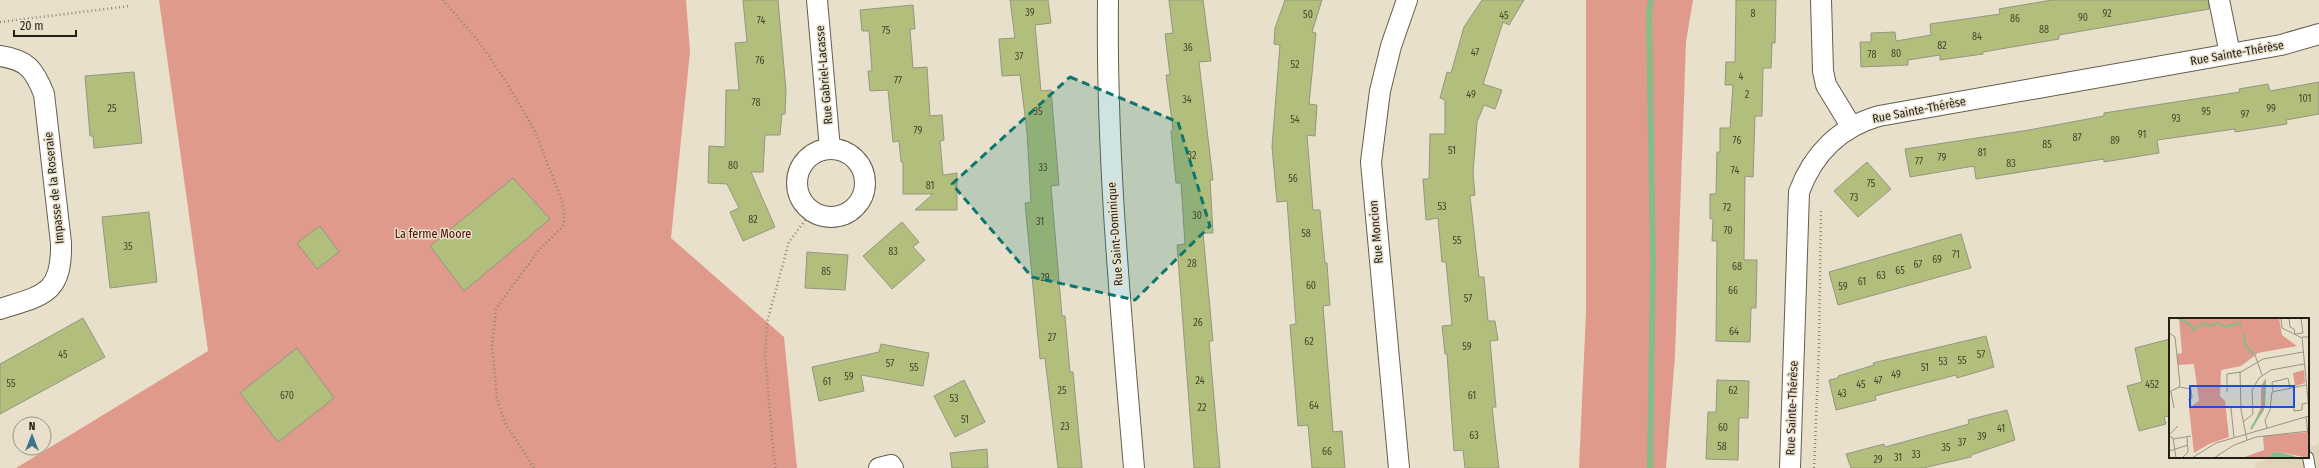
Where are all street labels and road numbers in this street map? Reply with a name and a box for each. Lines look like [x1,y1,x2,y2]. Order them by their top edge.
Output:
street label: Rue Gabriel-Lacasse [813,25,835,125]
street label: Rue Sainte-Thérèse [2189,38,2285,68]
street label: Rue Sainte-Thérèse [1871,94,1967,126]
street label: Impasse de la Roseraie [41,131,67,245]
street label: Rue Saint-Dominique [1104,182,1126,286]
street label: Rue Moncion [1366,200,1386,264]
street label: Rue Sainte-Thérèse [1783,360,1801,456]

